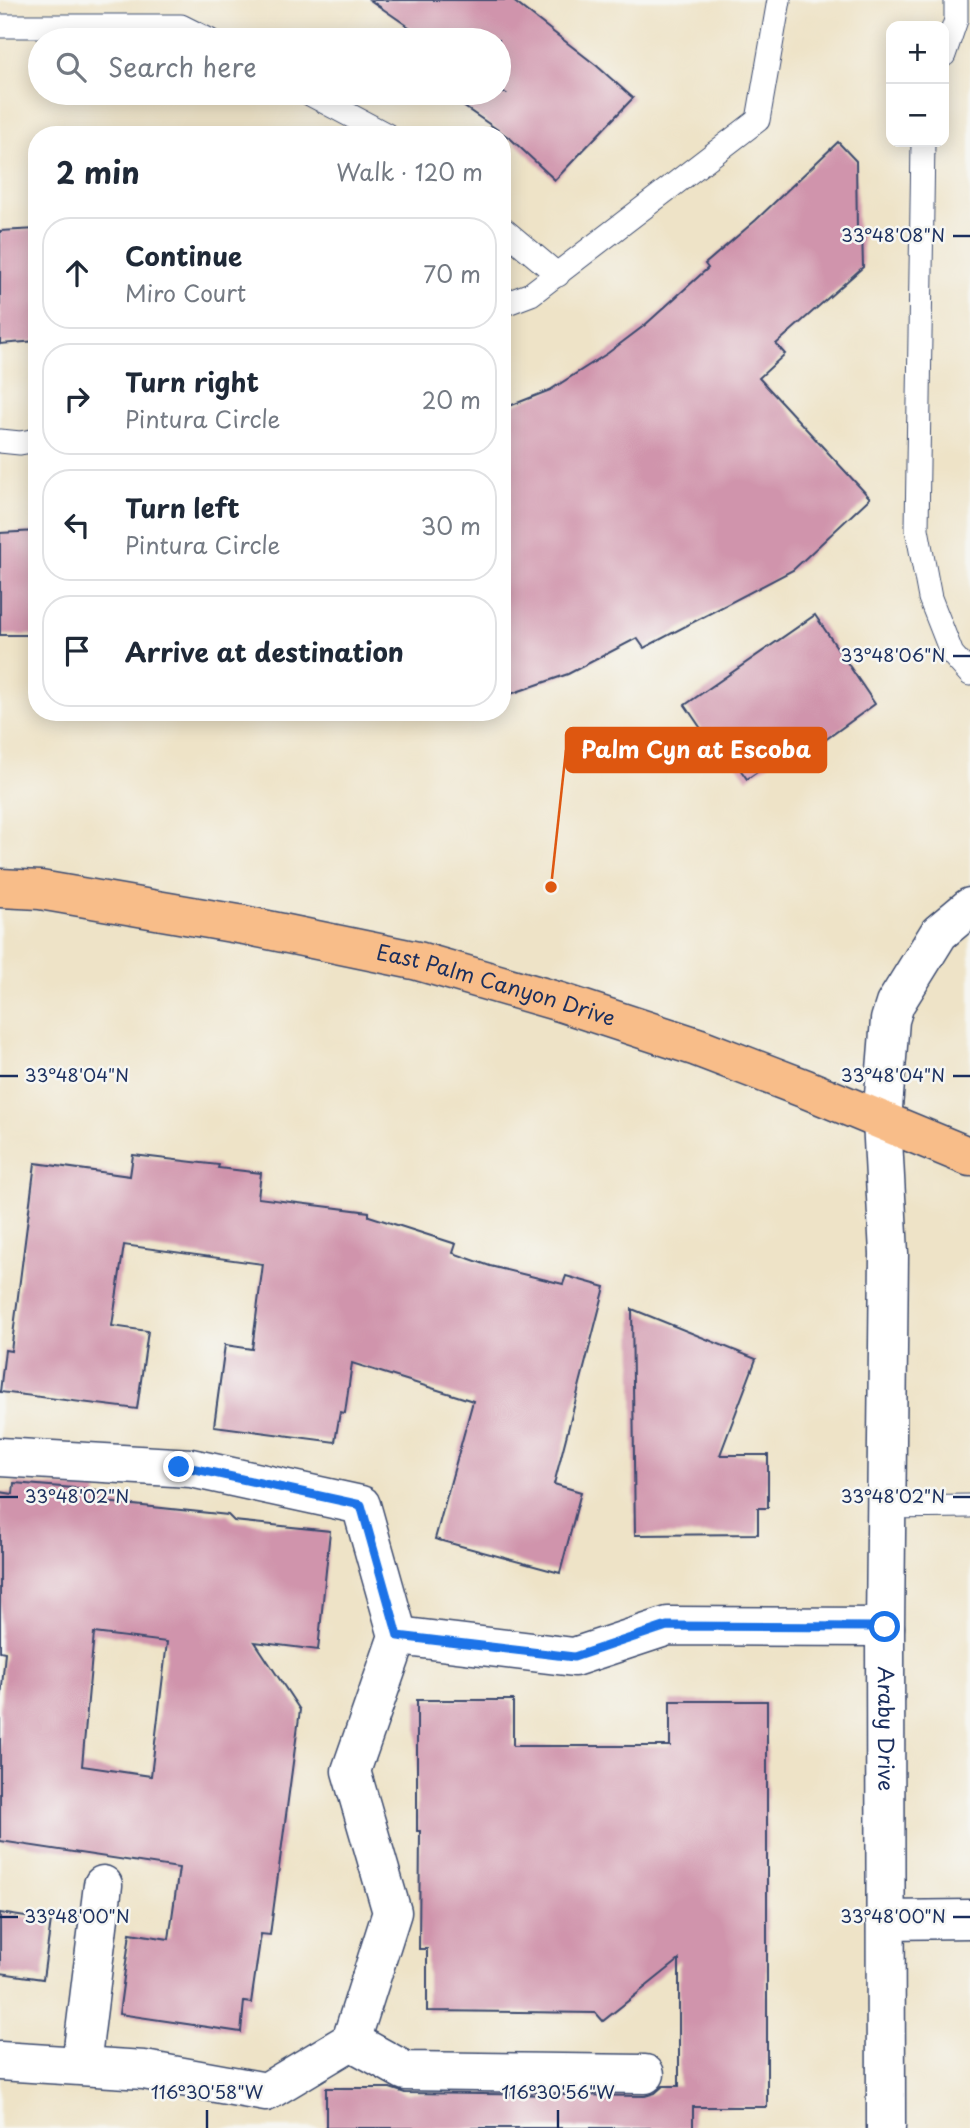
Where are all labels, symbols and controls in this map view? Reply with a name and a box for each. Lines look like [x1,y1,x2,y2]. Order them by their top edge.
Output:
map controls [886,21,949,147]
button: + [886,21,949,84]
search box [28,28,511,105]
text: Search here [108,47,257,86]
icon: search [52,48,90,86]
button: − [886,84,949,147]
text: 2 min [56,149,140,194]
text: Walk · 120 m [336,154,483,189]
text: 33°48'08"N [841,221,945,248]
text: Continue [125,236,242,275]
icon: ahead [58,254,96,292]
text: 70 m [423,256,481,291]
text: Miro Court [125,275,246,310]
text: Turn right [125,362,259,401]
icon: right [58,380,96,418]
text: 20 m [422,382,481,417]
text: Pintura Circle [125,401,280,436]
text: Turn left [125,488,240,527]
icon: left [58,506,96,544]
text: 30 m [420,508,481,543]
text: Pintura Circle [125,527,280,562]
icon: arrive [58,632,96,670]
text: Arrive at destination [125,632,404,671]
text: 33°48'06"N [840,641,946,668]
callout: Palm Cyn at Escoba [566,728,826,772]
text: Palm Cyn at Escoba [581,731,811,766]
street label: East Palm Canyon Drive [374,935,620,1033]
text: 33°48'04"N [25,1061,129,1088]
text: 33°48'04"N [841,1061,945,1088]
route end [163,1451,194,1482]
text: 33°48'02"N [25,1482,129,1509]
text: 33°48'02"N [841,1482,945,1509]
route start [869,1611,900,1642]
street label: Araby Drive [871,1666,903,1791]
text: 33°48'00"N [24,1902,130,1929]
text: 33°48'00"N [840,1902,946,1929]
text: 116°30'58"W [151,2078,264,2105]
text: 116°30'56"W [501,2078,615,2105]

